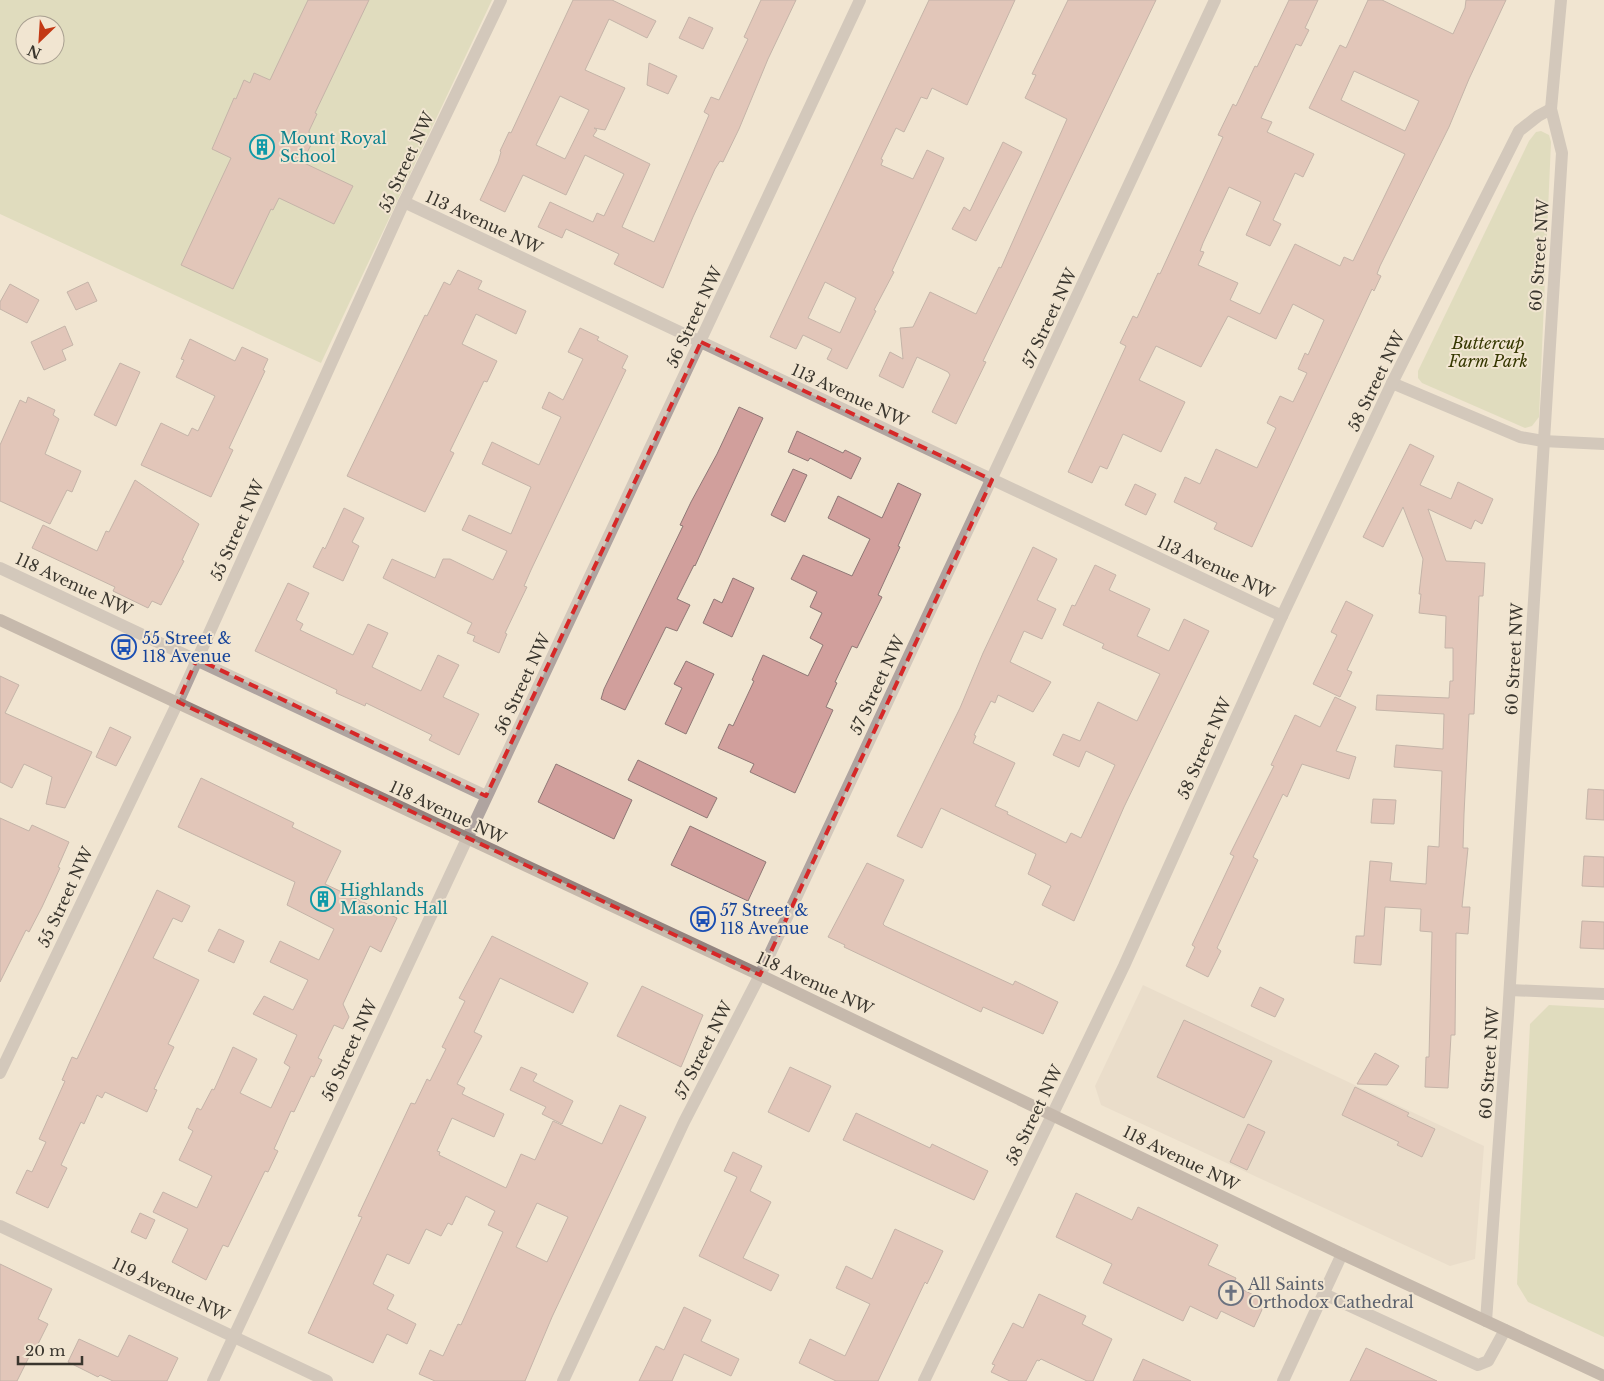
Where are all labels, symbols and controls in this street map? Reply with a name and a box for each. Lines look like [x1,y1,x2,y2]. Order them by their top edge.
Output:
north arrow [15,15,65,65]
text: N [25,41,44,63]
street label: 55 Street NW [374,108,438,216]
place label: Mount Royal School [280,128,387,166]
building icon: Mount Royal School [249,134,275,160]
street label: 113 Avenue NW [422,186,546,258]
street label: 60 Street NW [1525,198,1553,312]
street label: 56 Street NW [662,263,726,371]
street label: 57 Street NW [1017,265,1081,371]
street label: 58 Street NW [1343,327,1409,435]
park label: Buttercup Farm Park [1447,333,1528,371]
street label: 113 Avenue NW [788,359,912,431]
street label: 55 Street NW [206,476,268,584]
street label: 113 Avenue NW [1154,531,1278,603]
street label: 118 Avenue NW [12,548,136,620]
street label: 60 Street NW [1501,602,1527,716]
place label: 55 Street & 118 Avenue [142,628,232,666]
street label: 56 Street NW [490,630,554,738]
street label: 57 Street NW [845,632,909,738]
bus stop icon: 55 Street & 118 Avenue [111,634,137,660]
street label: 58 Street NW [1173,694,1235,802]
street label: 118 Avenue NW [386,776,510,848]
street label: 55 Street NW [33,843,97,951]
place label: Highlands Masonic Hall [340,880,448,918]
building icon: Highlands Masonic Hall [310,886,336,912]
place label: 57 Street & 118 Avenue [720,900,809,938]
bus stop icon: 57 Street & 118 Avenue [690,906,716,932]
street label: 118 Avenue NW [753,947,877,1019]
street label: 56 Street NW [317,996,381,1104]
street label: 57 Street NW [670,997,736,1103]
street label: 60 Street NW [1475,1006,1503,1120]
street label: 58 Street NW [1001,1061,1067,1169]
street label: 118 Avenue NW [1120,1121,1242,1195]
street label: 119 Avenue NW [109,1253,233,1325]
place label: All Saints Orthodox Cathedral [1247,1274,1414,1312]
church icon: All Saints Orthodox Cathedral [1218,1280,1244,1306]
scale bar [18,1334,81,1366]
text: 20 m [25,1341,65,1360]

